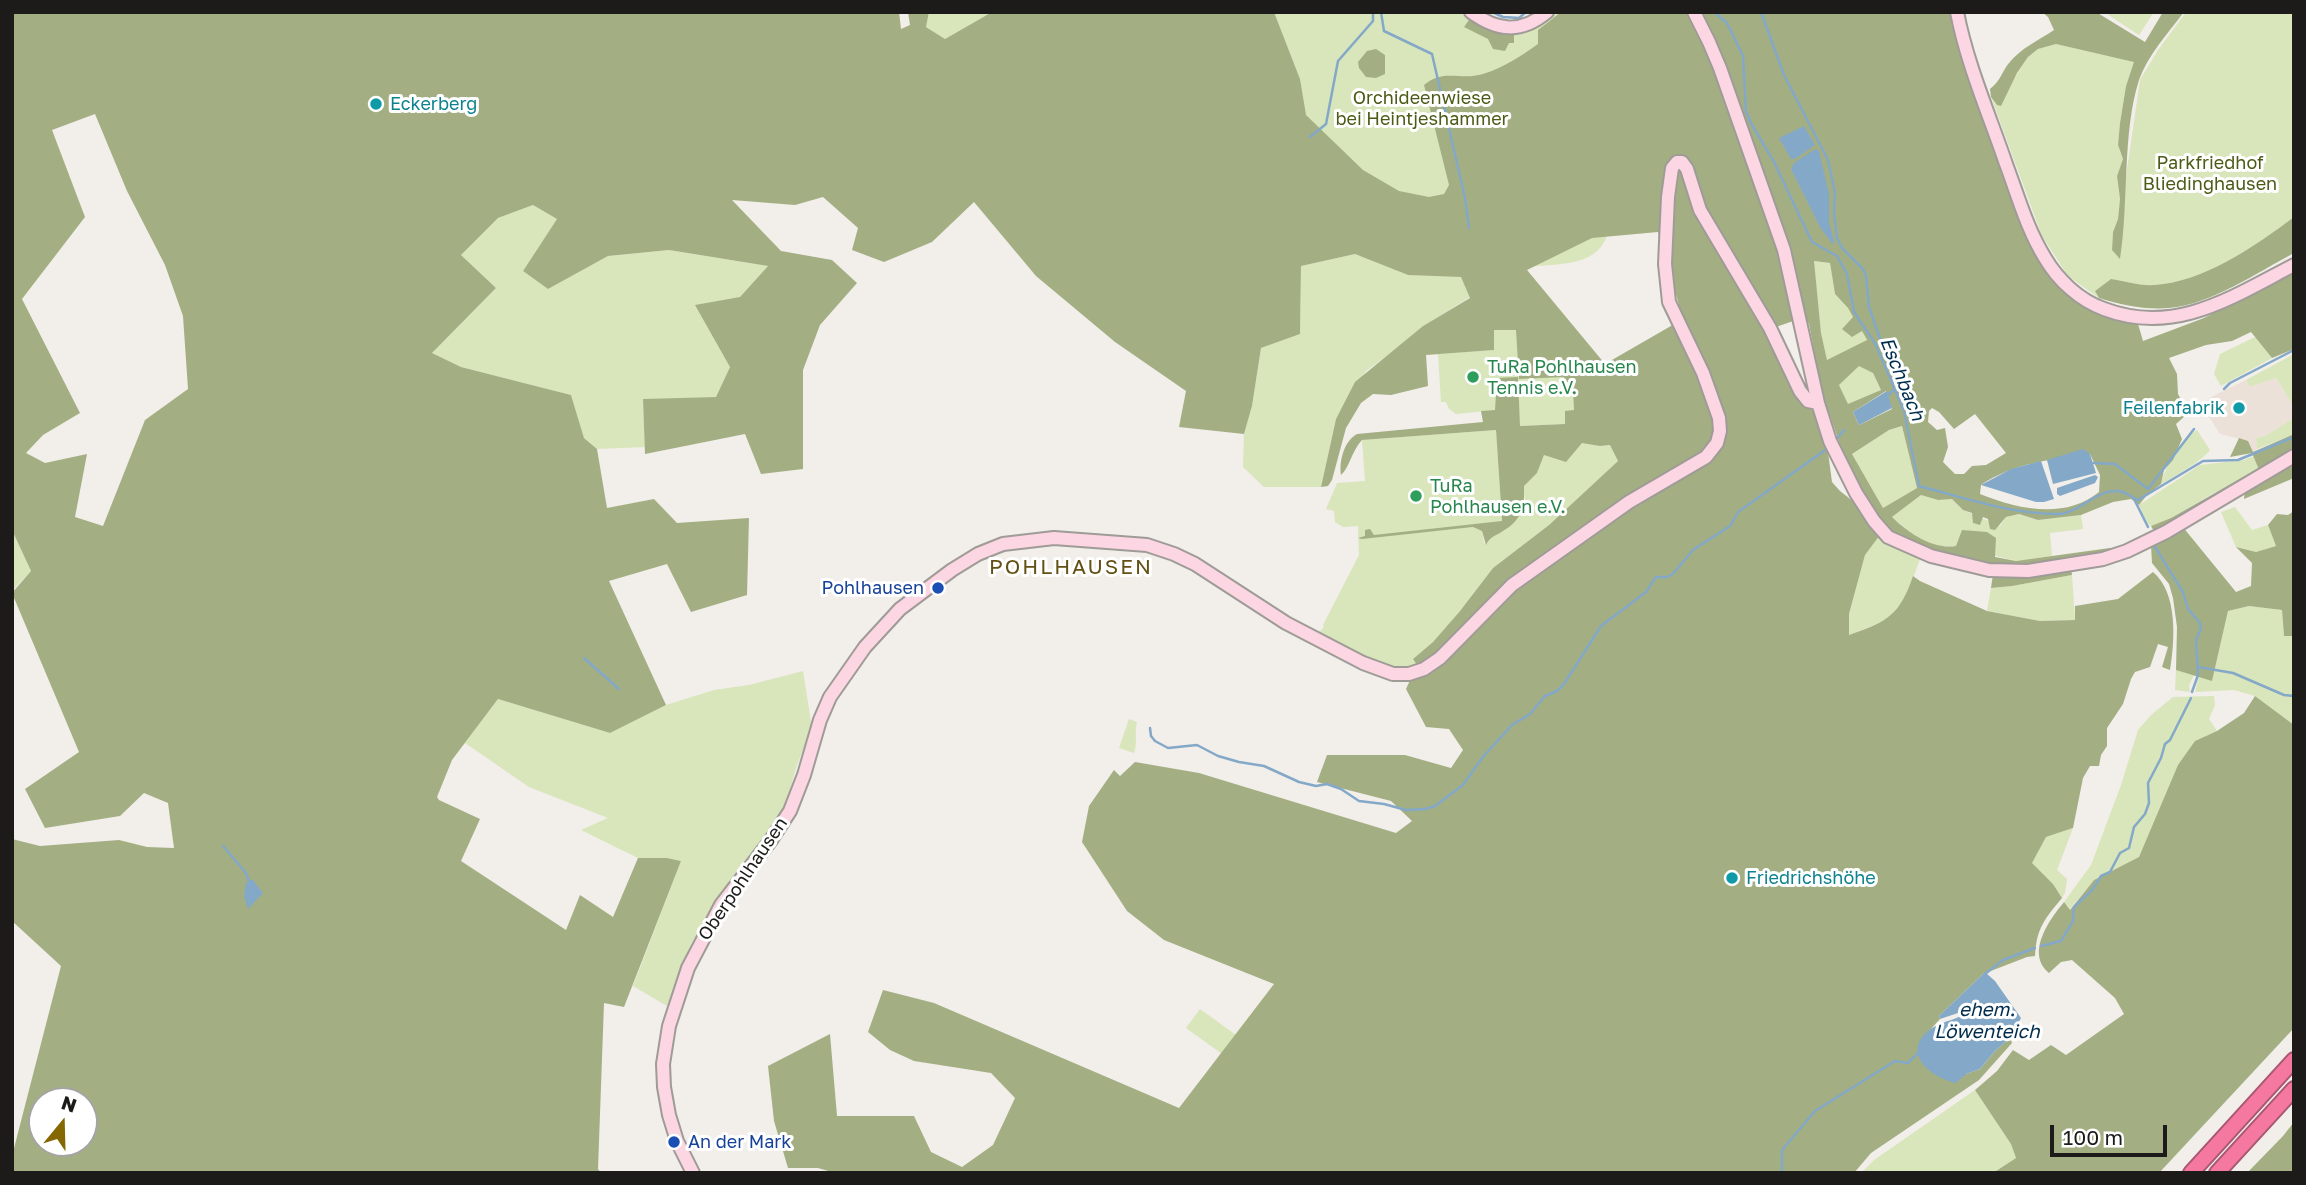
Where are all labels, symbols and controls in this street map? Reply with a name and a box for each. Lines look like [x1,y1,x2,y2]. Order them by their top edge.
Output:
park label: Orchideenwiese bei Heintjeshammer [1335,87,1509,130]
place label: Eckerberg [390,93,477,115]
marker: Eckerberg [368,96,384,112]
park label: Parkfriedhof Bliedinghausen [2143,152,2277,194]
water label: Eschbach [1875,334,1929,424]
place label: TuRa Pohlhausen Tennis e.V. [1487,356,1637,398]
marker: TuRa Pohlhausen Tennis e.V. [1465,369,1481,385]
place label: Feilenfabrik [2123,397,2225,419]
marker: Feilenfabrik [2231,400,2247,416]
place label: TuRa Pohlhausen e.V. [1430,475,1566,518]
marker: TuRa Pohlhausen e.V. [1408,488,1424,504]
district label: POHLHAUSEN [990,554,1152,580]
place label: Pohlhausen [822,577,924,599]
marker: Pohlhausen [930,580,946,596]
street label: Oberpohlhausen [694,813,792,945]
place label: Friedrichshöhe [1746,867,1876,889]
marker: Friedrichshöhe [1724,870,1740,886]
water label: ehem. Löwenteich [1934,999,2040,1043]
north arrow [28,1087,98,1157]
text: N [59,1090,80,1117]
scale bar [2054,1112,2171,1156]
text: 100 m [2063,1124,2123,1150]
place label: An der Mark [688,1131,791,1153]
marker: An der Mark [666,1134,682,1150]

